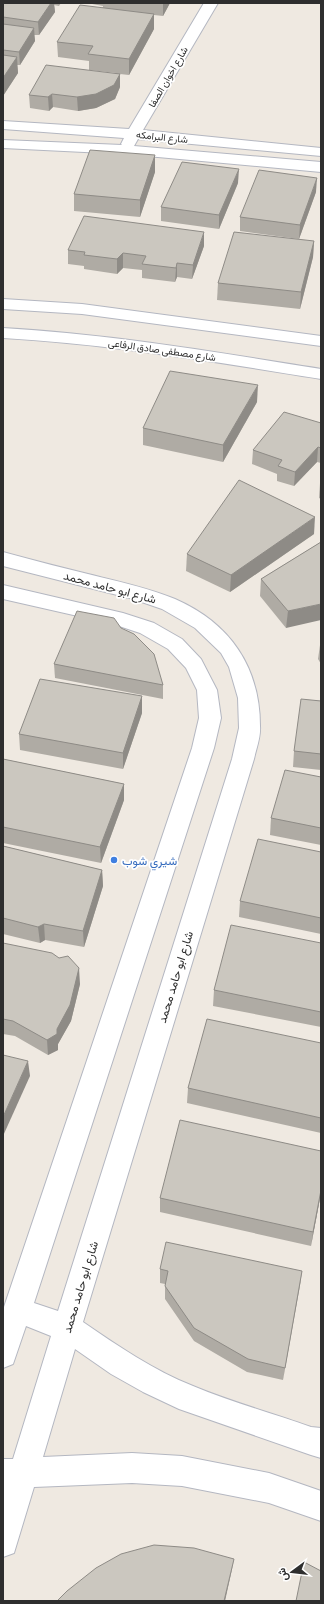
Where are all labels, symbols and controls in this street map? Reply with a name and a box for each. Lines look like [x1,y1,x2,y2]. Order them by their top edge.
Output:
street label: شارع اخوان الصفا [145,44,191,110]
street label: شارع البرامكه [135,128,189,146]
street label: شارع مصطفى صادق الرفاعى [107,336,217,364]
street label: شارع ابو حامد محمد [62,567,158,609]
place label: شيري شوب [122,853,177,871]
marker: شيري شوب [109,855,119,865]
street label: شارع ابو حامد محمد [154,929,198,1025]
street label: شارع ابو حامد محمد [59,1239,103,1335]
north arrow [272,1552,312,1592]
text: ش [274,1566,291,1583]

